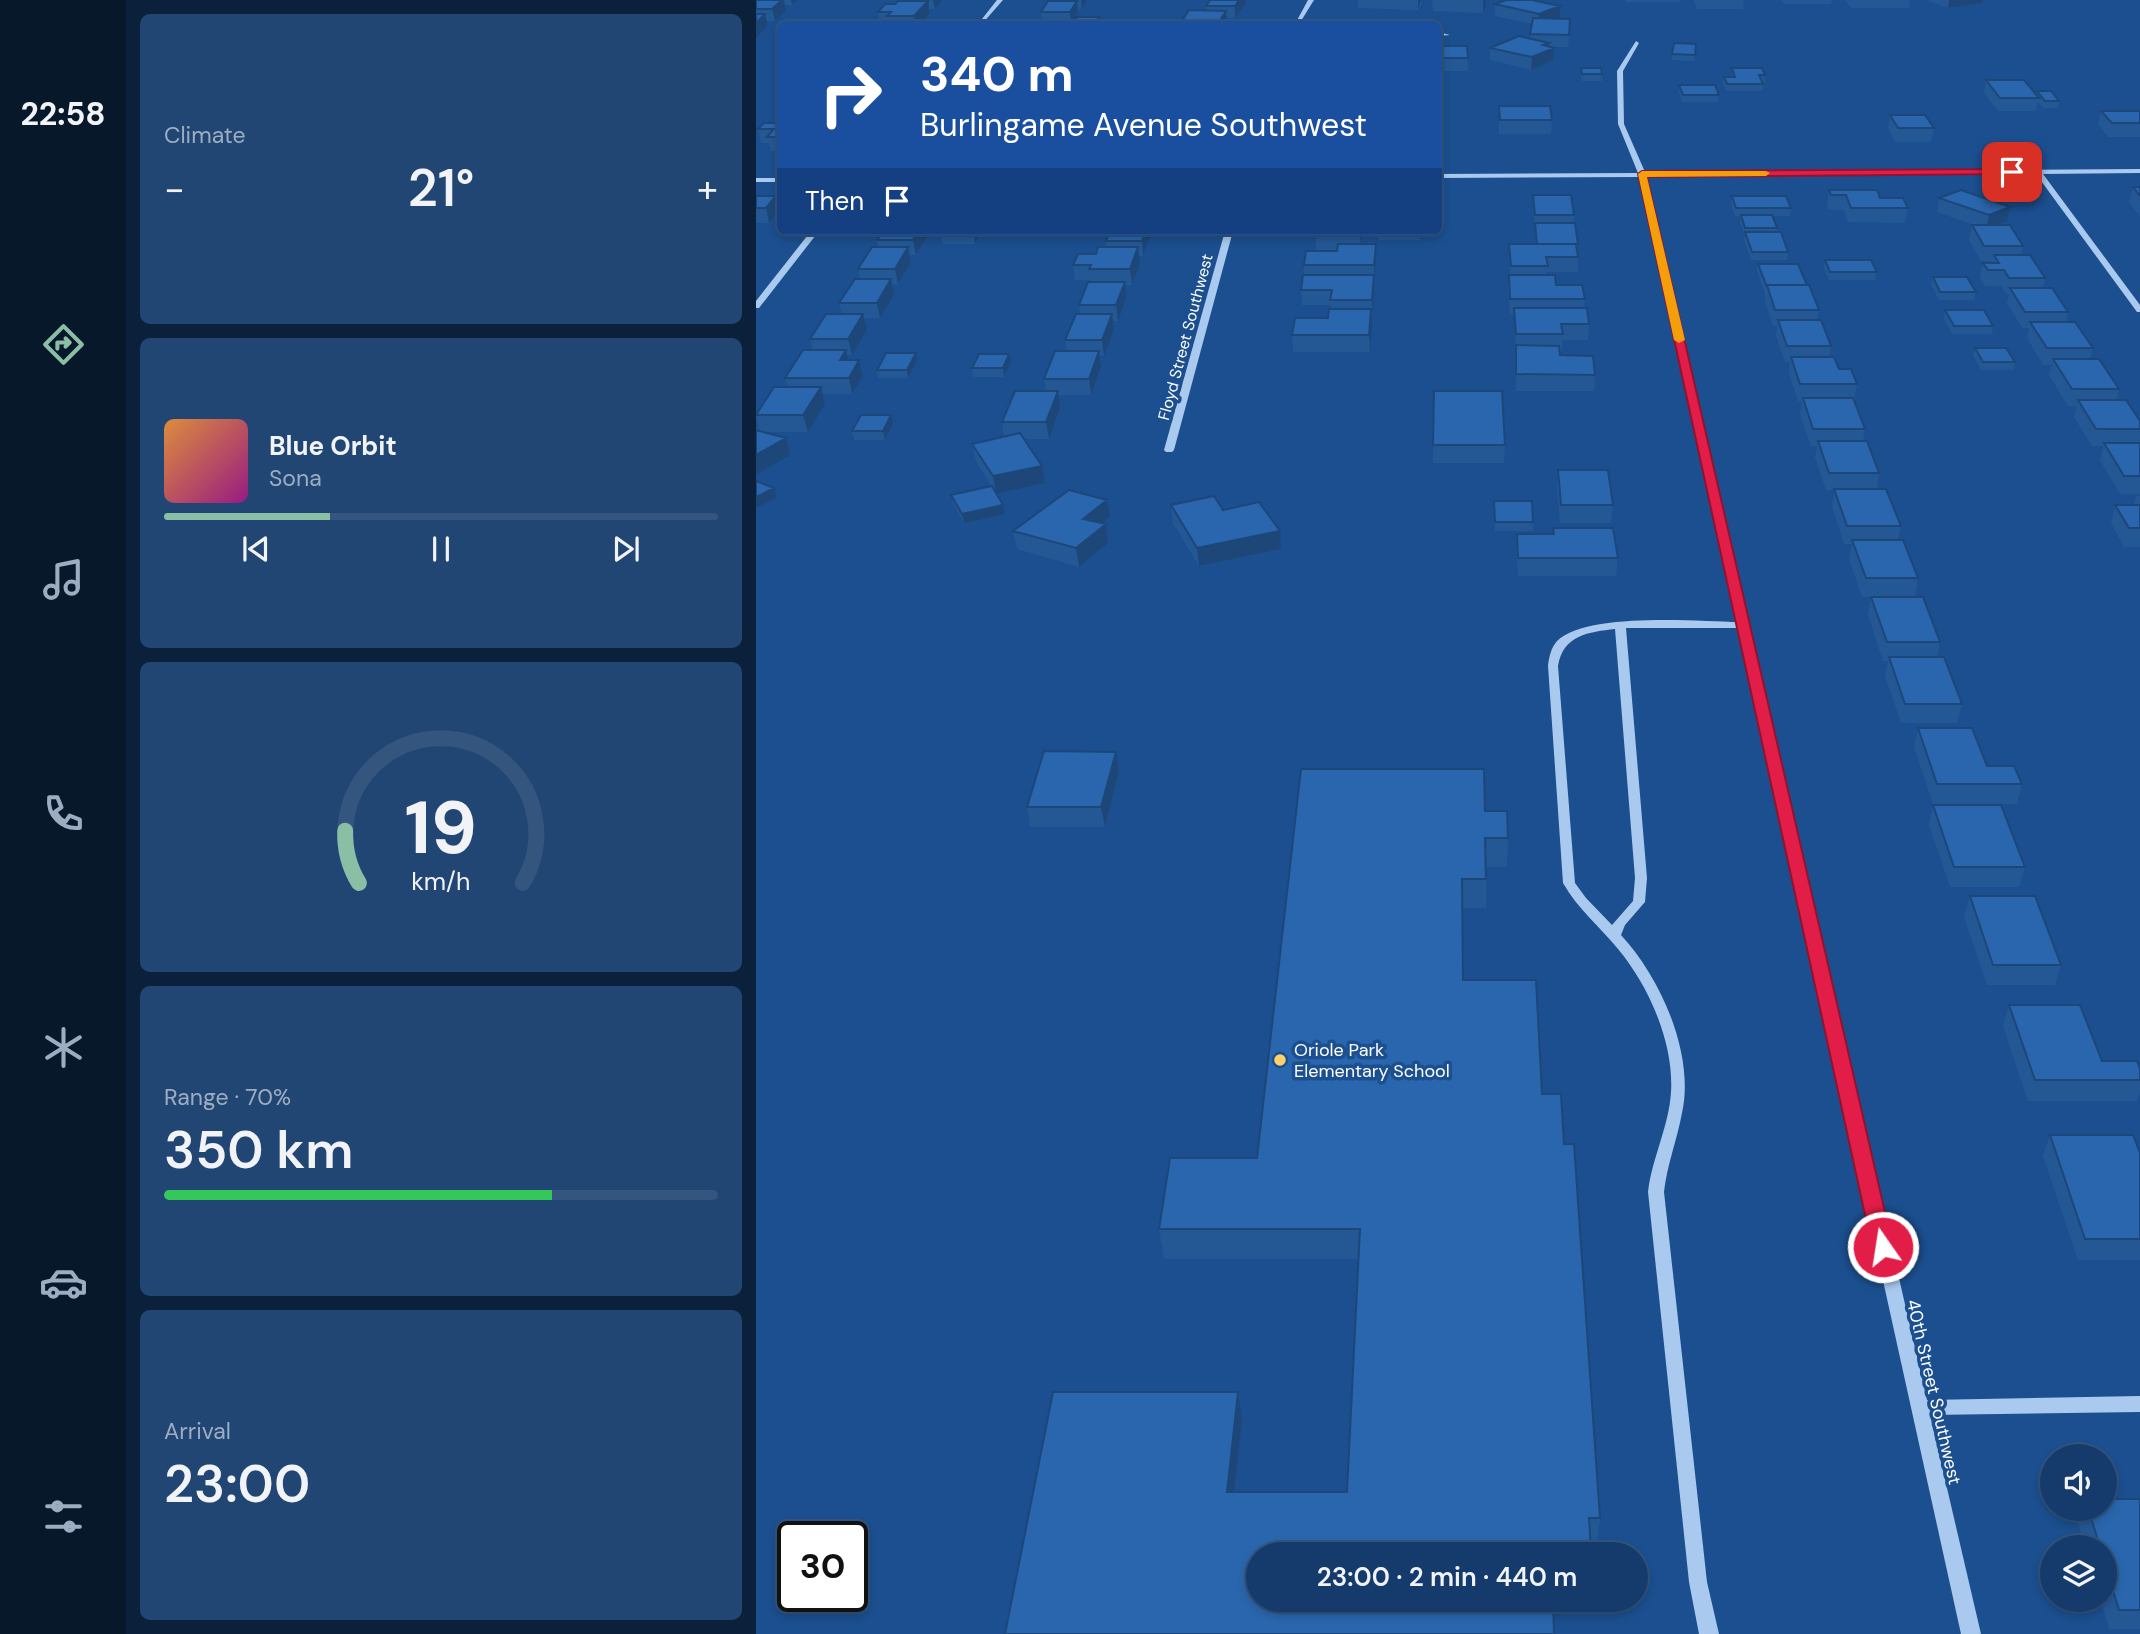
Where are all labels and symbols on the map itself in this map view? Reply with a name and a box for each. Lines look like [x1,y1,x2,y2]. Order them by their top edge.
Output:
pin [1982,142,2042,202]
street label: Floyd Street Southwest [1153,252,1218,423]
place label: Oriole Park Elementary School [1294,1038,1450,1083]
marker: Oriole Park Elementary School [1272,1052,1288,1068]
position arrow [1846,1210,1920,1284]
street label: 40th Street Southwest [1901,1297,1967,1487]
speed limit sign: 30 [777,1521,868,1612]

